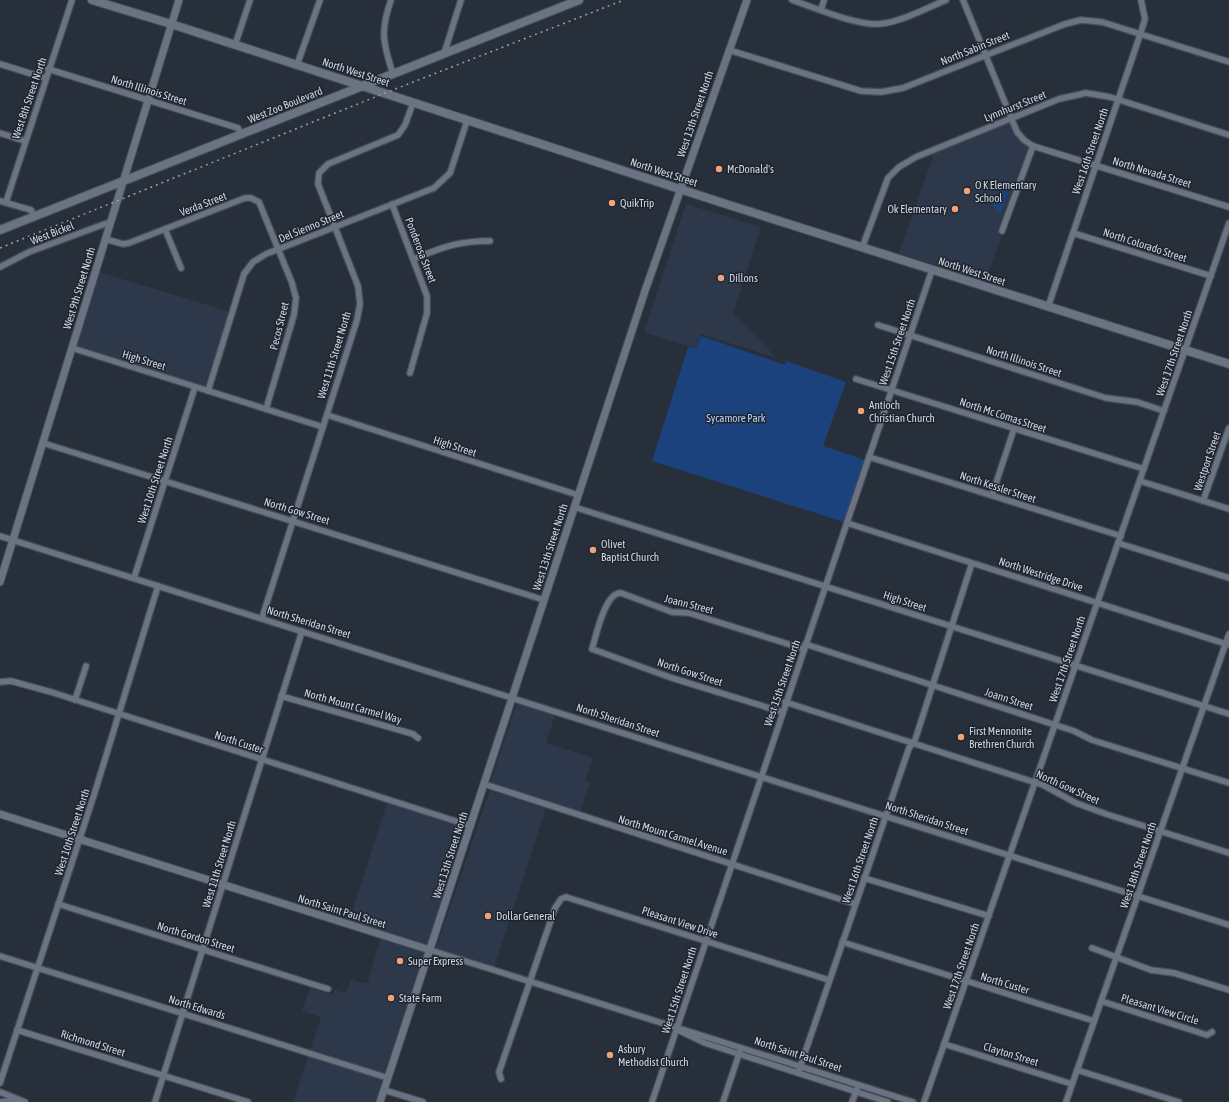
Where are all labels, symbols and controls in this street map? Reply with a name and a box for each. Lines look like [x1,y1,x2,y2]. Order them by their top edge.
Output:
street label: North Sabin Street [939,29,1011,67]
street label: North West Street [321,55,391,89]
street label: West 8th Street North [9,56,49,140]
street label: West 13th Street North [675,69,715,159]
street label: North Illinois Street [110,73,188,107]
street label: West Zoo Boulevard [246,85,324,125]
street label: Lynnhurst Street [982,88,1048,124]
street label: West 16th Street North [1070,106,1110,196]
street label: North Nevada Street [1111,154,1193,190]
street label: North West Street [629,155,699,189]
place label: McDonald's [727,163,774,175]
marker: McDonald's [714,164,724,174]
place label: O K Elementary School [975,179,1037,204]
marker: O K Elementary School [962,186,972,196]
street label: Verda Street [178,190,228,218]
place label: QuikTrip [620,197,654,209]
marker: QuikTrip [607,198,617,208]
place label: Ok Elementary [887,203,947,215]
marker: Ok Elementary [950,204,960,214]
street label: Del Sienno Street [277,207,345,245]
street label: Ponderosa Street [403,216,439,284]
street label: West Bickel [29,219,75,247]
street label: North Colorado Street [1102,226,1188,264]
street label: West 9th Street North [61,245,97,331]
street label: North West Street [937,254,1007,288]
place label: Dillons [729,272,758,284]
marker: Dillons [716,273,726,283]
street label: West 15th Street North [877,297,917,387]
street label: Pecos Street [267,301,291,351]
street label: West 17th Street North [1154,308,1194,398]
street label: West 11th Street North [315,310,353,400]
street label: North Illinois Street [985,343,1063,379]
street label: High Street [121,348,167,372]
street label: North Mc Comas Street [958,395,1048,435]
place label: Antioch Christian Church [869,399,935,424]
marker: Antioch Christian Church [856,406,866,416]
park label: Sycamore Park [706,412,766,424]
street label: Westport Street [1191,430,1223,492]
street label: High Street [432,433,478,459]
street label: West 10th Street North [135,435,175,525]
street label: North Kessler Street [958,469,1038,505]
street label: North Gow Street [263,495,331,527]
street label: West 13th Street North [530,502,570,592]
place label: Olivet Baptist Church [601,538,659,563]
marker: Olivet Baptist Church [588,545,598,555]
street label: North Westridge Drive [997,555,1085,593]
street label: High Street [882,588,928,614]
street label: Joann Street [663,592,715,616]
street label: North Sheridan Street [266,604,352,640]
street label: West 17th Street North [1047,614,1087,704]
street label: West 15th Street North [762,638,802,728]
street label: North Gow Street [656,656,724,688]
street label: North Mount Carmel Way [303,686,403,726]
street label: Joann Street [983,686,1035,712]
street label: North Sheridan Street [575,701,661,739]
place label: First Mennonite Brethren Church [969,725,1034,750]
street label: North Custer [213,729,265,756]
marker: First Mennonite Brethren Church [956,732,966,742]
street label: North Gow Street [1035,768,1101,806]
street label: West 10th Street North [52,787,92,877]
street label: North Sheridan Street [884,799,970,837]
street label: West 13th Street North [430,810,470,900]
street label: North Mount Carmel Avenue [617,813,729,857]
street label: West 16th Street North [840,815,880,905]
street label: West 11th Street North [200,819,238,909]
street label: West 18th Street North [1118,820,1158,910]
street label: North Saint Paul Street [297,892,387,930]
street label: Pleasant View Drive [640,904,720,940]
place label: Dollar General [496,910,555,922]
marker: Dollar General [483,911,493,921]
street label: North Gordon Street [156,920,236,954]
street label: West 17th Street North [941,921,981,1011]
street label: West 15th Street North [659,945,699,1035]
place label: Super Express [408,955,463,967]
marker: Super Express [395,956,405,966]
street label: North Custer [979,970,1032,996]
street label: Pleasant View Circle [1120,991,1200,1027]
place label: State Farm [399,992,442,1004]
street label: North Edwards [167,993,227,1021]
marker: State Farm [386,993,396,1003]
street label: Richmond Street [59,1028,127,1058]
street label: North Saint Paul Street [753,1034,843,1074]
street label: Clayton Street [982,1040,1040,1068]
place label: Asbury Methodist Church [618,1043,689,1068]
marker: Asbury Methodist Church [605,1050,615,1060]

